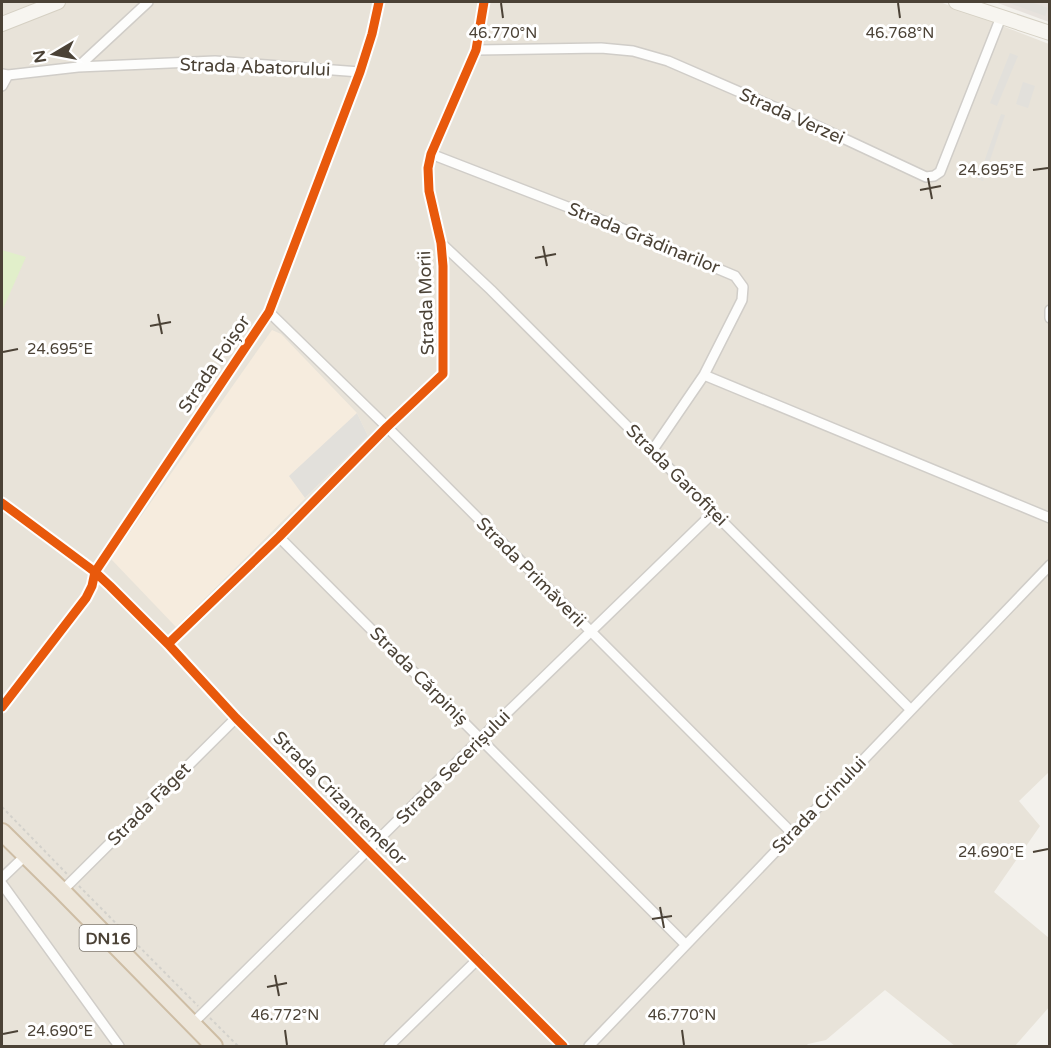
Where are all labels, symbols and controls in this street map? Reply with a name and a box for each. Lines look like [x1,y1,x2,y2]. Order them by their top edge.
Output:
north arrow [24,24,84,84]
text: 46.770°N [469,24,537,42]
text: 46.768°N [866,24,934,42]
text: N [29,48,51,64]
street label: Strada Abatorului [179,53,331,81]
street label: Strada Verzei [736,83,848,149]
text: 24.695°E [958,161,1024,179]
street label: Strada Grădinarilor [565,197,723,279]
street label: Strada Morii [413,250,439,356]
street label: Strada Foișor [173,311,255,417]
text: 24.695°E [27,340,93,358]
street label: Strada Garofiței [622,420,732,530]
street label: Strada Primăverii [472,513,590,631]
street label: Strada Cărpiniș [365,622,473,730]
street label: Strada Secerișului [391,705,515,829]
street label: Strada Crizantemelor [268,726,412,870]
street label: Strada Crinului [767,752,871,858]
street label: Strada Făget [103,758,195,850]
text: 24.690°E [958,843,1024,861]
road number: DN16 [80,925,136,951]
text: 46.772°N [251,1006,319,1024]
text: 46.770°N [648,1006,716,1024]
text: 24.690°E [27,1022,93,1040]

